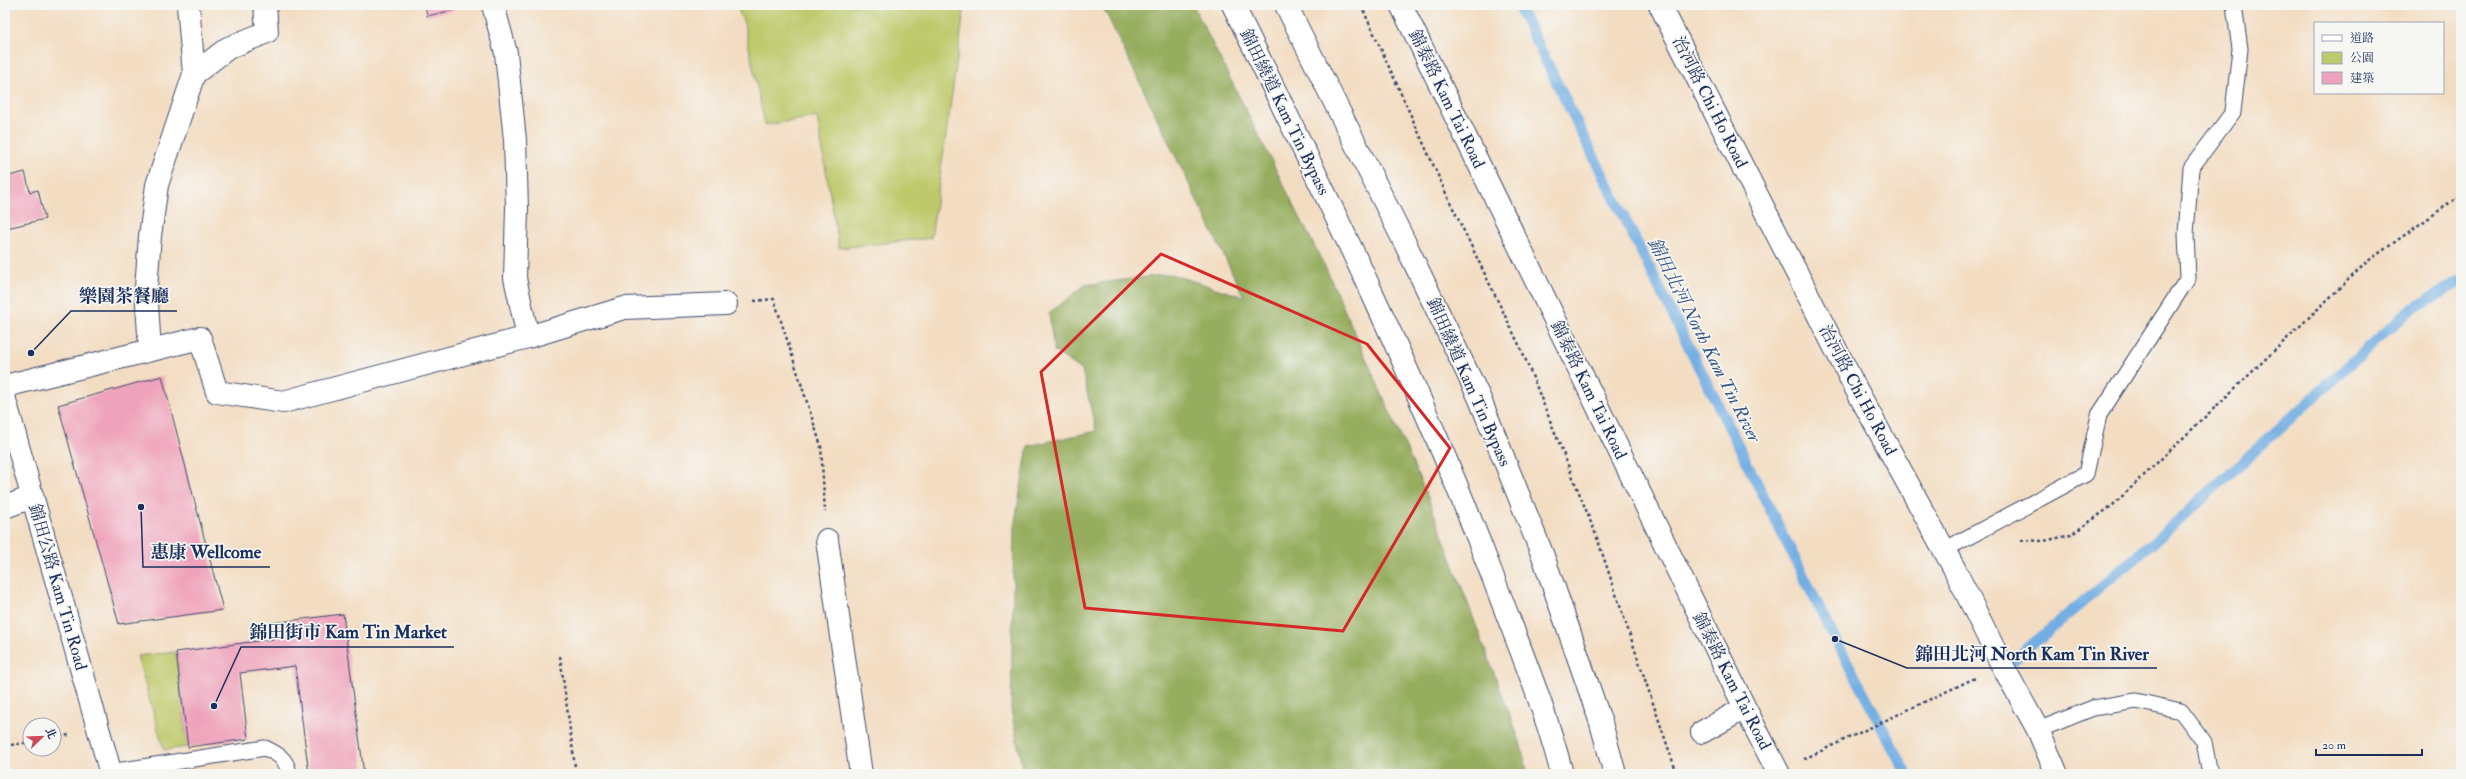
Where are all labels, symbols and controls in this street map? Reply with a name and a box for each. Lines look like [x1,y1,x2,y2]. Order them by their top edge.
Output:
legend [2314,22,2444,94]
street label: 錦田繞道 Kam Tin Bypass [1235,25,1334,199]
street label: 錦泰路 Kam Tai Road [1404,26,1490,172]
text: 道路 [2350,31,2374,46]
street label: 治河路 Chi Ho Road [1668,33,1753,172]
text: 公園 [2350,51,2374,66]
text: 建築 [2350,71,2374,86]
water label: 錦田北河 North Kam Tin River [1642,234,1766,447]
callout: 樂園茶餐廳 [71,281,177,311]
text: 樂園茶餐廳 [79,285,169,308]
street label: 錦田繞道 Kam Tin Bypass [1421,294,1516,470]
street label: 錦泰路 Kam Tai Road [1546,317,1632,463]
street label: 治河路 Chi Ho Road [1815,321,1902,460]
street label: 錦田公路 Kam Tin Road [24,501,92,673]
callout: 惠康 Wellcome [143,537,270,567]
text: 惠康 Wellcome [151,541,262,564]
street label: 錦泰路 Kam Tai Road [1688,609,1776,754]
callout: 錦田街市 Kam Tin Market [241,617,454,647]
text: 錦田街市 Kam Tin Market [249,621,447,644]
callout: 錦田北河 North Kam Tin River [1907,638,2157,668]
text: 錦田北河 North Kam Tin River [1915,643,2149,666]
north arrow [22,717,62,757]
text: 北 [43,726,59,741]
scale bar [2316,731,2422,757]
text: 20 m [2322,738,2347,753]

